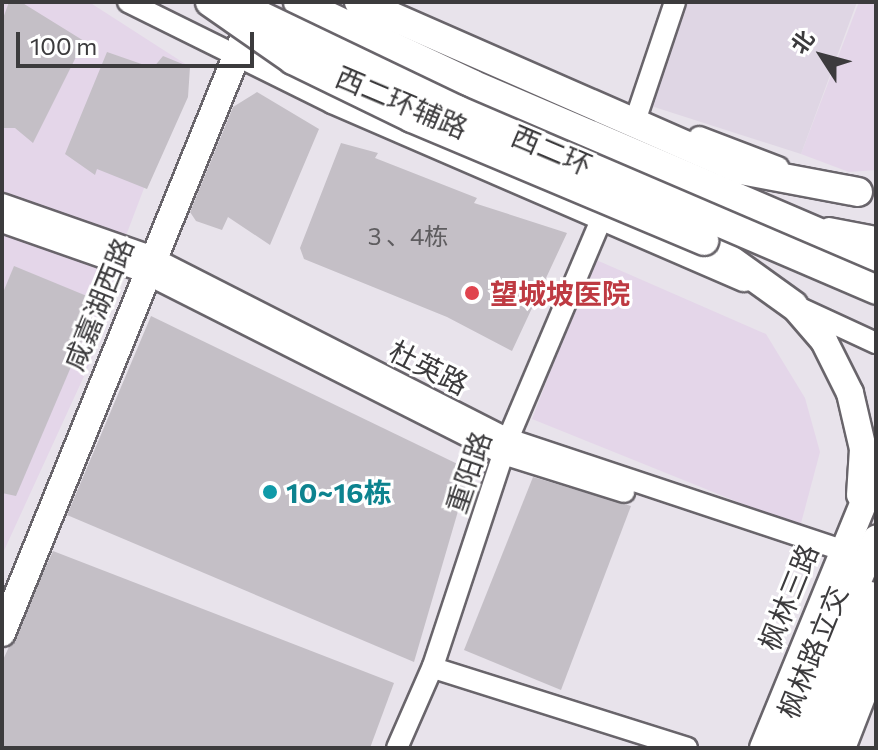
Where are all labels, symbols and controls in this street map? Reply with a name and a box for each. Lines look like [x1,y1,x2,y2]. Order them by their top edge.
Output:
scale bar [20,16,258,66]
north arrow [782,16,862,96]
text: 北 [785,25,820,58]
text: 100 m [30,31,97,60]
street label: 西二环辅路 [331,59,473,145]
street label: 西二环 [507,118,597,182]
house number: 3 、4栋 [368,222,448,250]
street label: 咸嘉湖西路 [56,233,140,375]
place label: 望城坡医院 [490,276,630,310]
marker: 望城坡医院 [461,282,483,304]
street label: 杜英路 [384,333,474,401]
street label: 重阳路 [438,427,498,517]
place label: 10~16栋 [286,475,391,509]
marker: 10~16栋 [261,483,279,501]
street label: 枫林三路 [751,539,825,655]
street label: 枫林路立交 [770,581,854,723]

